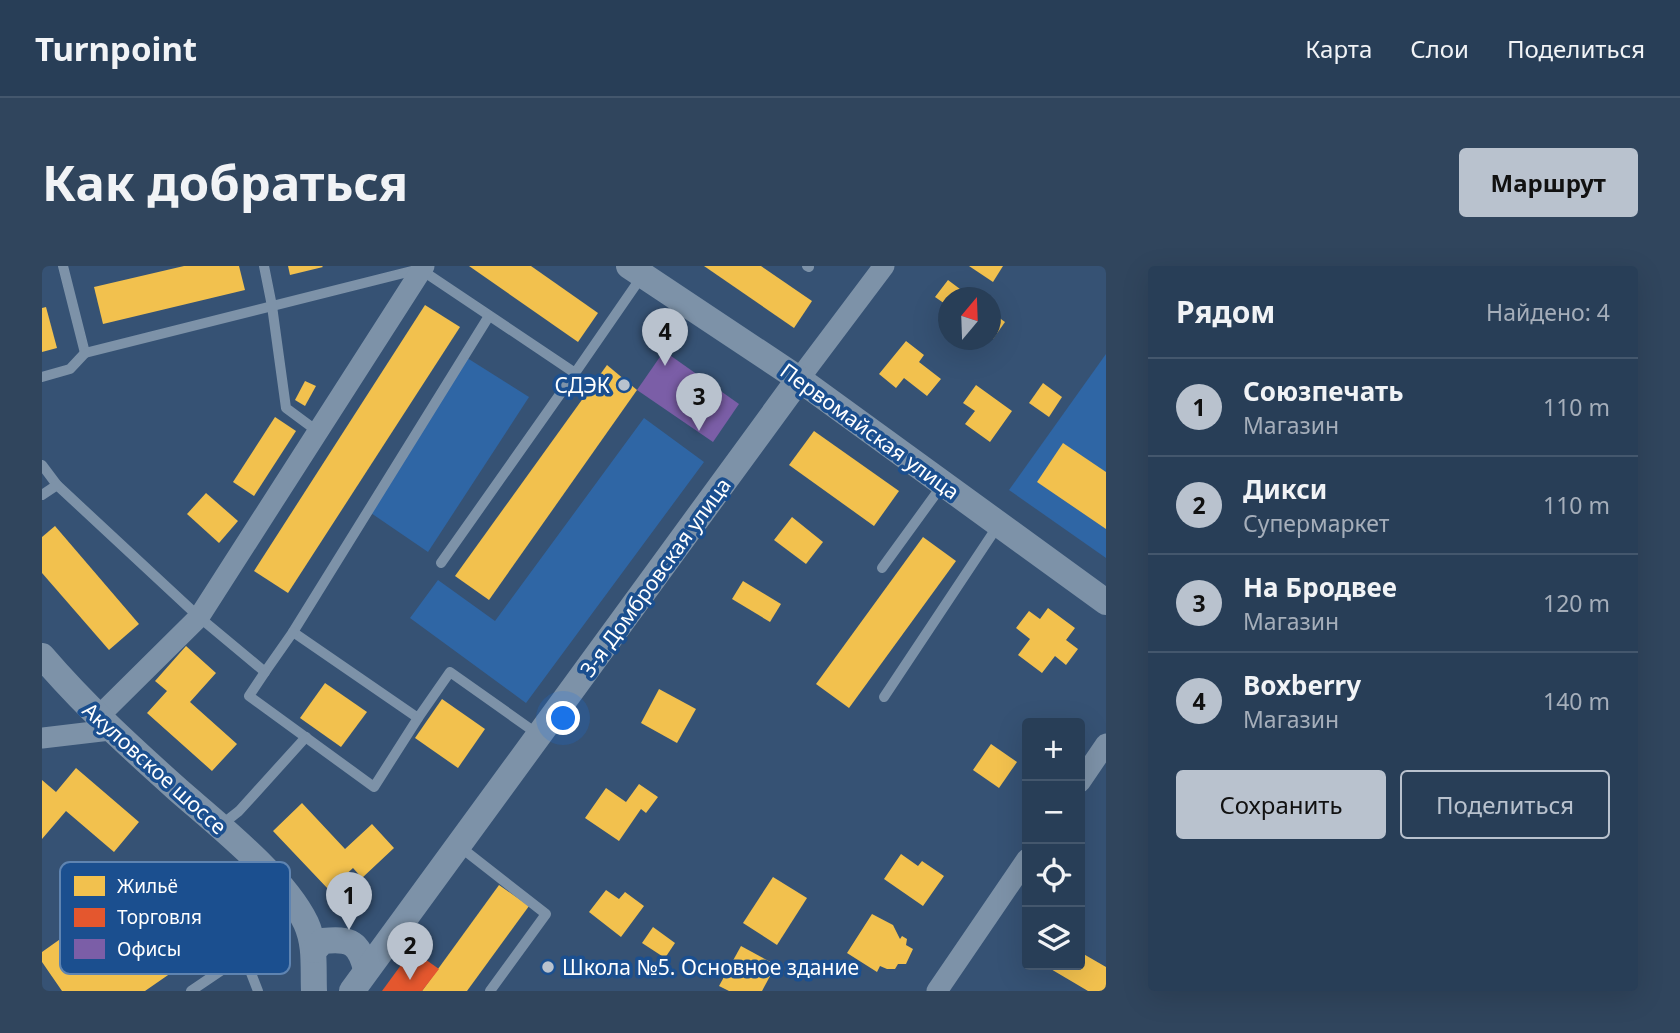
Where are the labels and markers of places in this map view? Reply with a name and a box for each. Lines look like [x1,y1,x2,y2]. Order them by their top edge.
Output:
pin: 4 [642,308,688,366]
place label: СДЭК [555,371,610,399]
pin: 3 [676,373,722,431]
marker: СДЭК [616,377,632,393]
pin: 1 [326,872,372,930]
pin: 2 [387,922,433,980]
place label: Школа №5. Основное здание [562,953,859,981]
marker: Школа №5. Основное здание [540,959,556,975]

